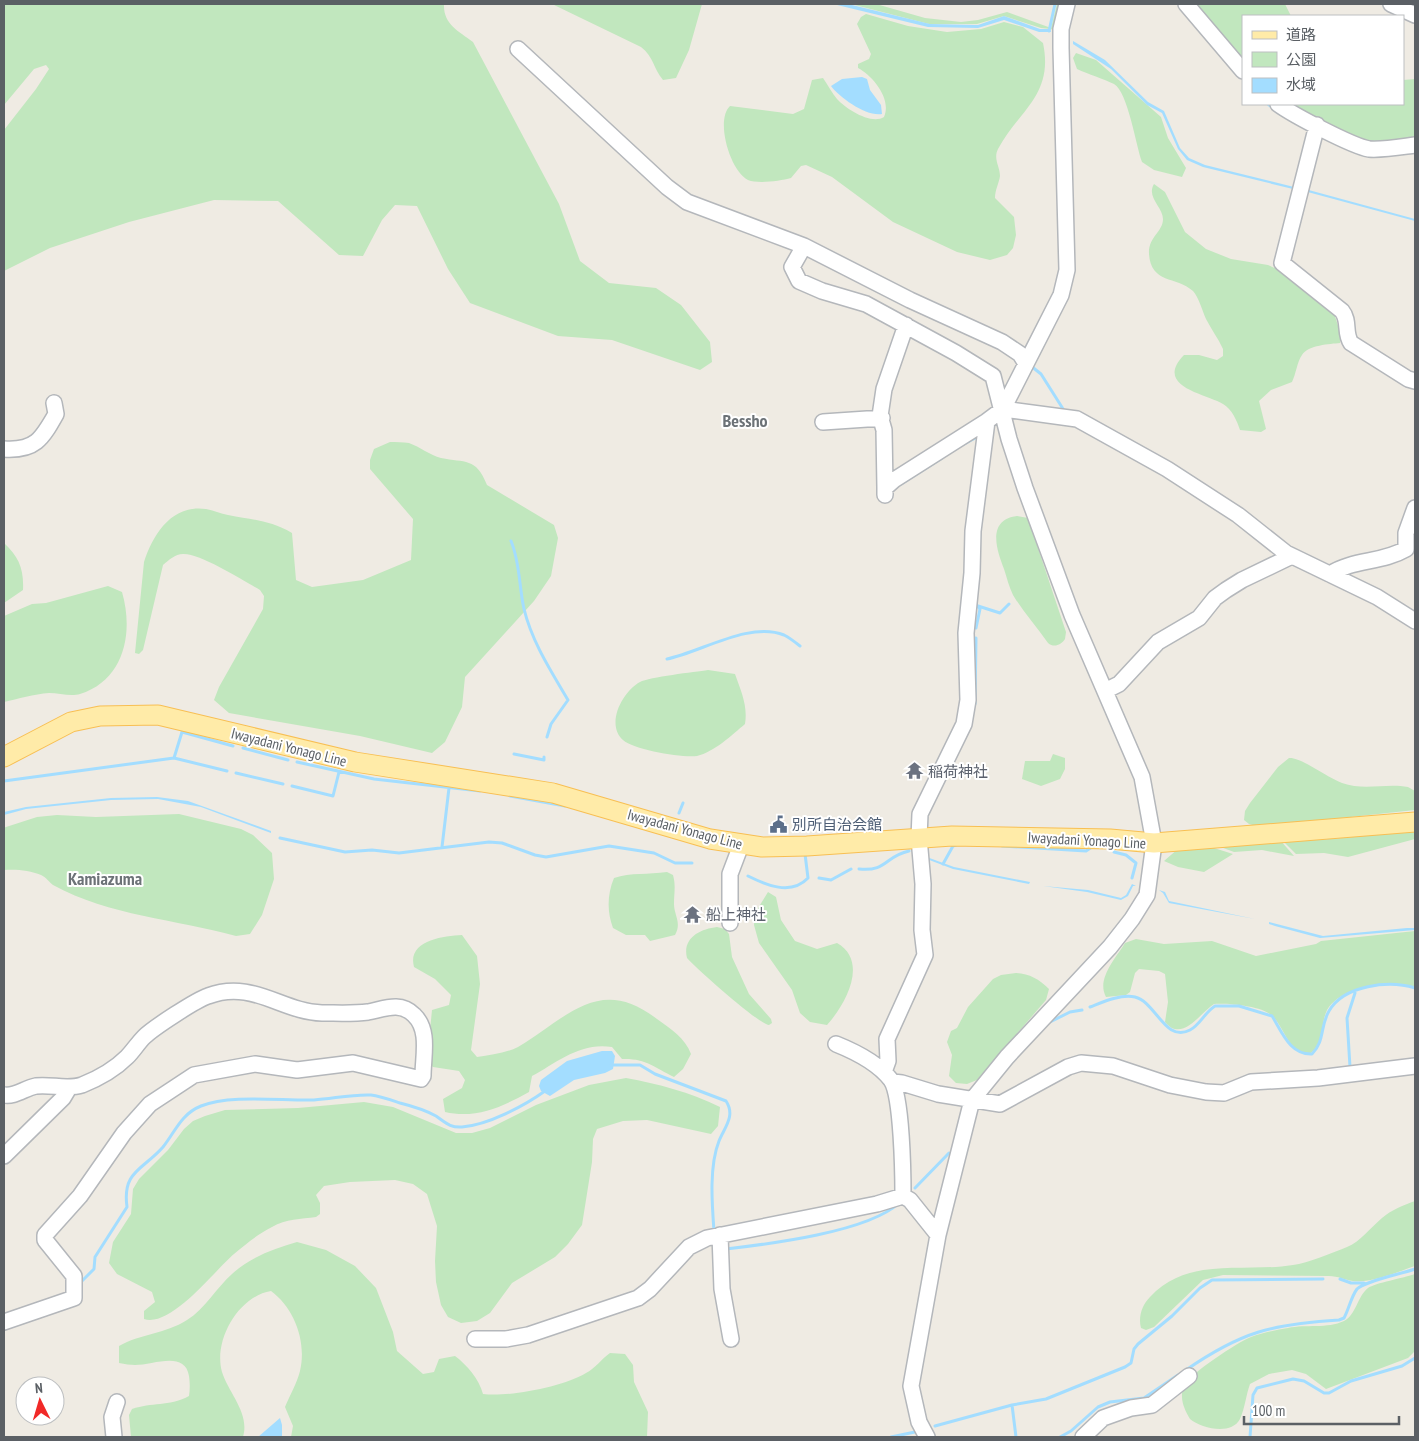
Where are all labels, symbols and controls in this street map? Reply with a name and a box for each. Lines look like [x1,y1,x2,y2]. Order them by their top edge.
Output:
legend [1242,15,1404,105]
text: 道路 [1286,25,1316,44]
text: 公園 [1286,50,1316,69]
text: 水域 [1286,75,1316,94]
district label: Bessho [722,409,768,432]
street label: Iwayadani Yonago Line [229,723,349,771]
temple icon: 稲荷神社 [904,761,924,781]
place label: 稲荷神社 [928,762,988,781]
street label: Iwayadani Yonago Line [625,805,745,853]
public building icon: 別所自治会館 [768,814,788,834]
place label: 別所自治会館 [792,815,882,834]
street label: Iwayadani Yonago Line [1027,827,1147,853]
district label: Kamiazuma [68,867,142,890]
temple icon: 船上神社 [682,904,702,924]
place label: 船上神社 [706,905,766,924]
north arrow [15,1376,65,1426]
text: N [34,1379,43,1397]
scale bar [1244,1394,1399,1426]
text: 100 m [1252,1401,1285,1420]

